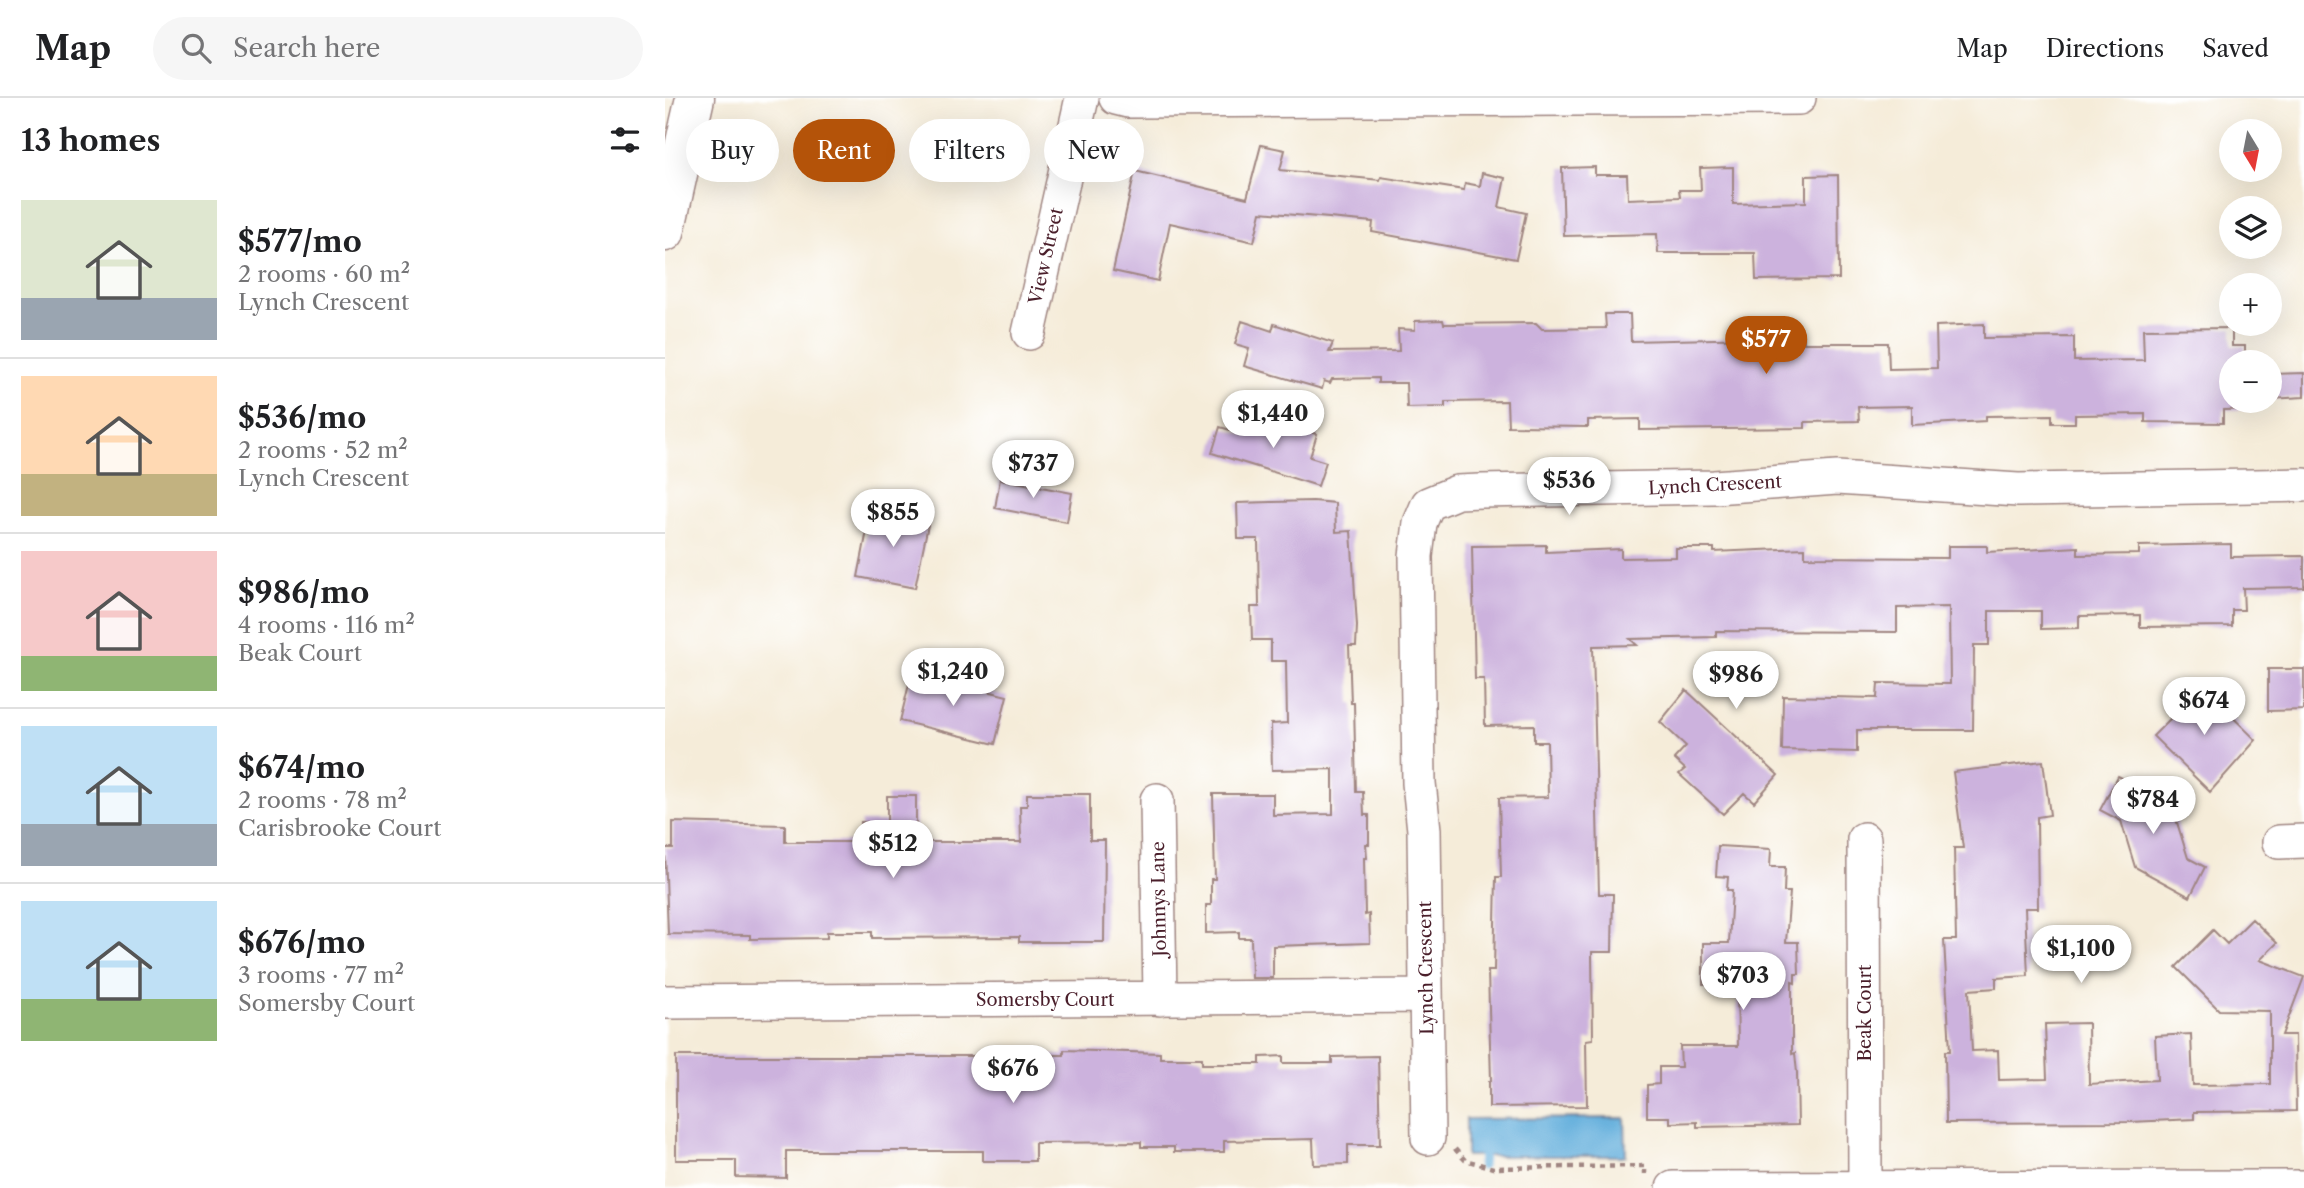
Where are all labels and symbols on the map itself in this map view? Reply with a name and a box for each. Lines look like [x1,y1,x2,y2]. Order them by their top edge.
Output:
north arrow [2219,119,2282,182]
street label: View Street [1024,205,1068,307]
pin: $577 [1725,316,1807,376]
pin: $1,440 [1216,390,1330,450]
pin: $737 [992,440,1074,500]
pin: $536 [1528,458,1610,517]
street label: Lynch Crescent [1648,470,1783,499]
pin: $855 [852,490,934,549]
pin: $1,240 [896,648,1010,708]
pin: $986 [1695,652,1777,711]
pin: $674 [2163,678,2245,737]
pin: $784 [2112,776,2194,836]
pin: $512 [852,820,934,880]
street label: Johnnys Lane [1147,841,1171,960]
street label: Lynch Crescent [1414,900,1438,1035]
pin: $1,100 [2024,926,2138,985]
pin: $703 [1702,953,1784,1012]
street label: Beak Court [1854,964,1876,1061]
street label: Somersby Court [976,989,1115,1011]
pin: $676 [972,1046,1054,1105]

